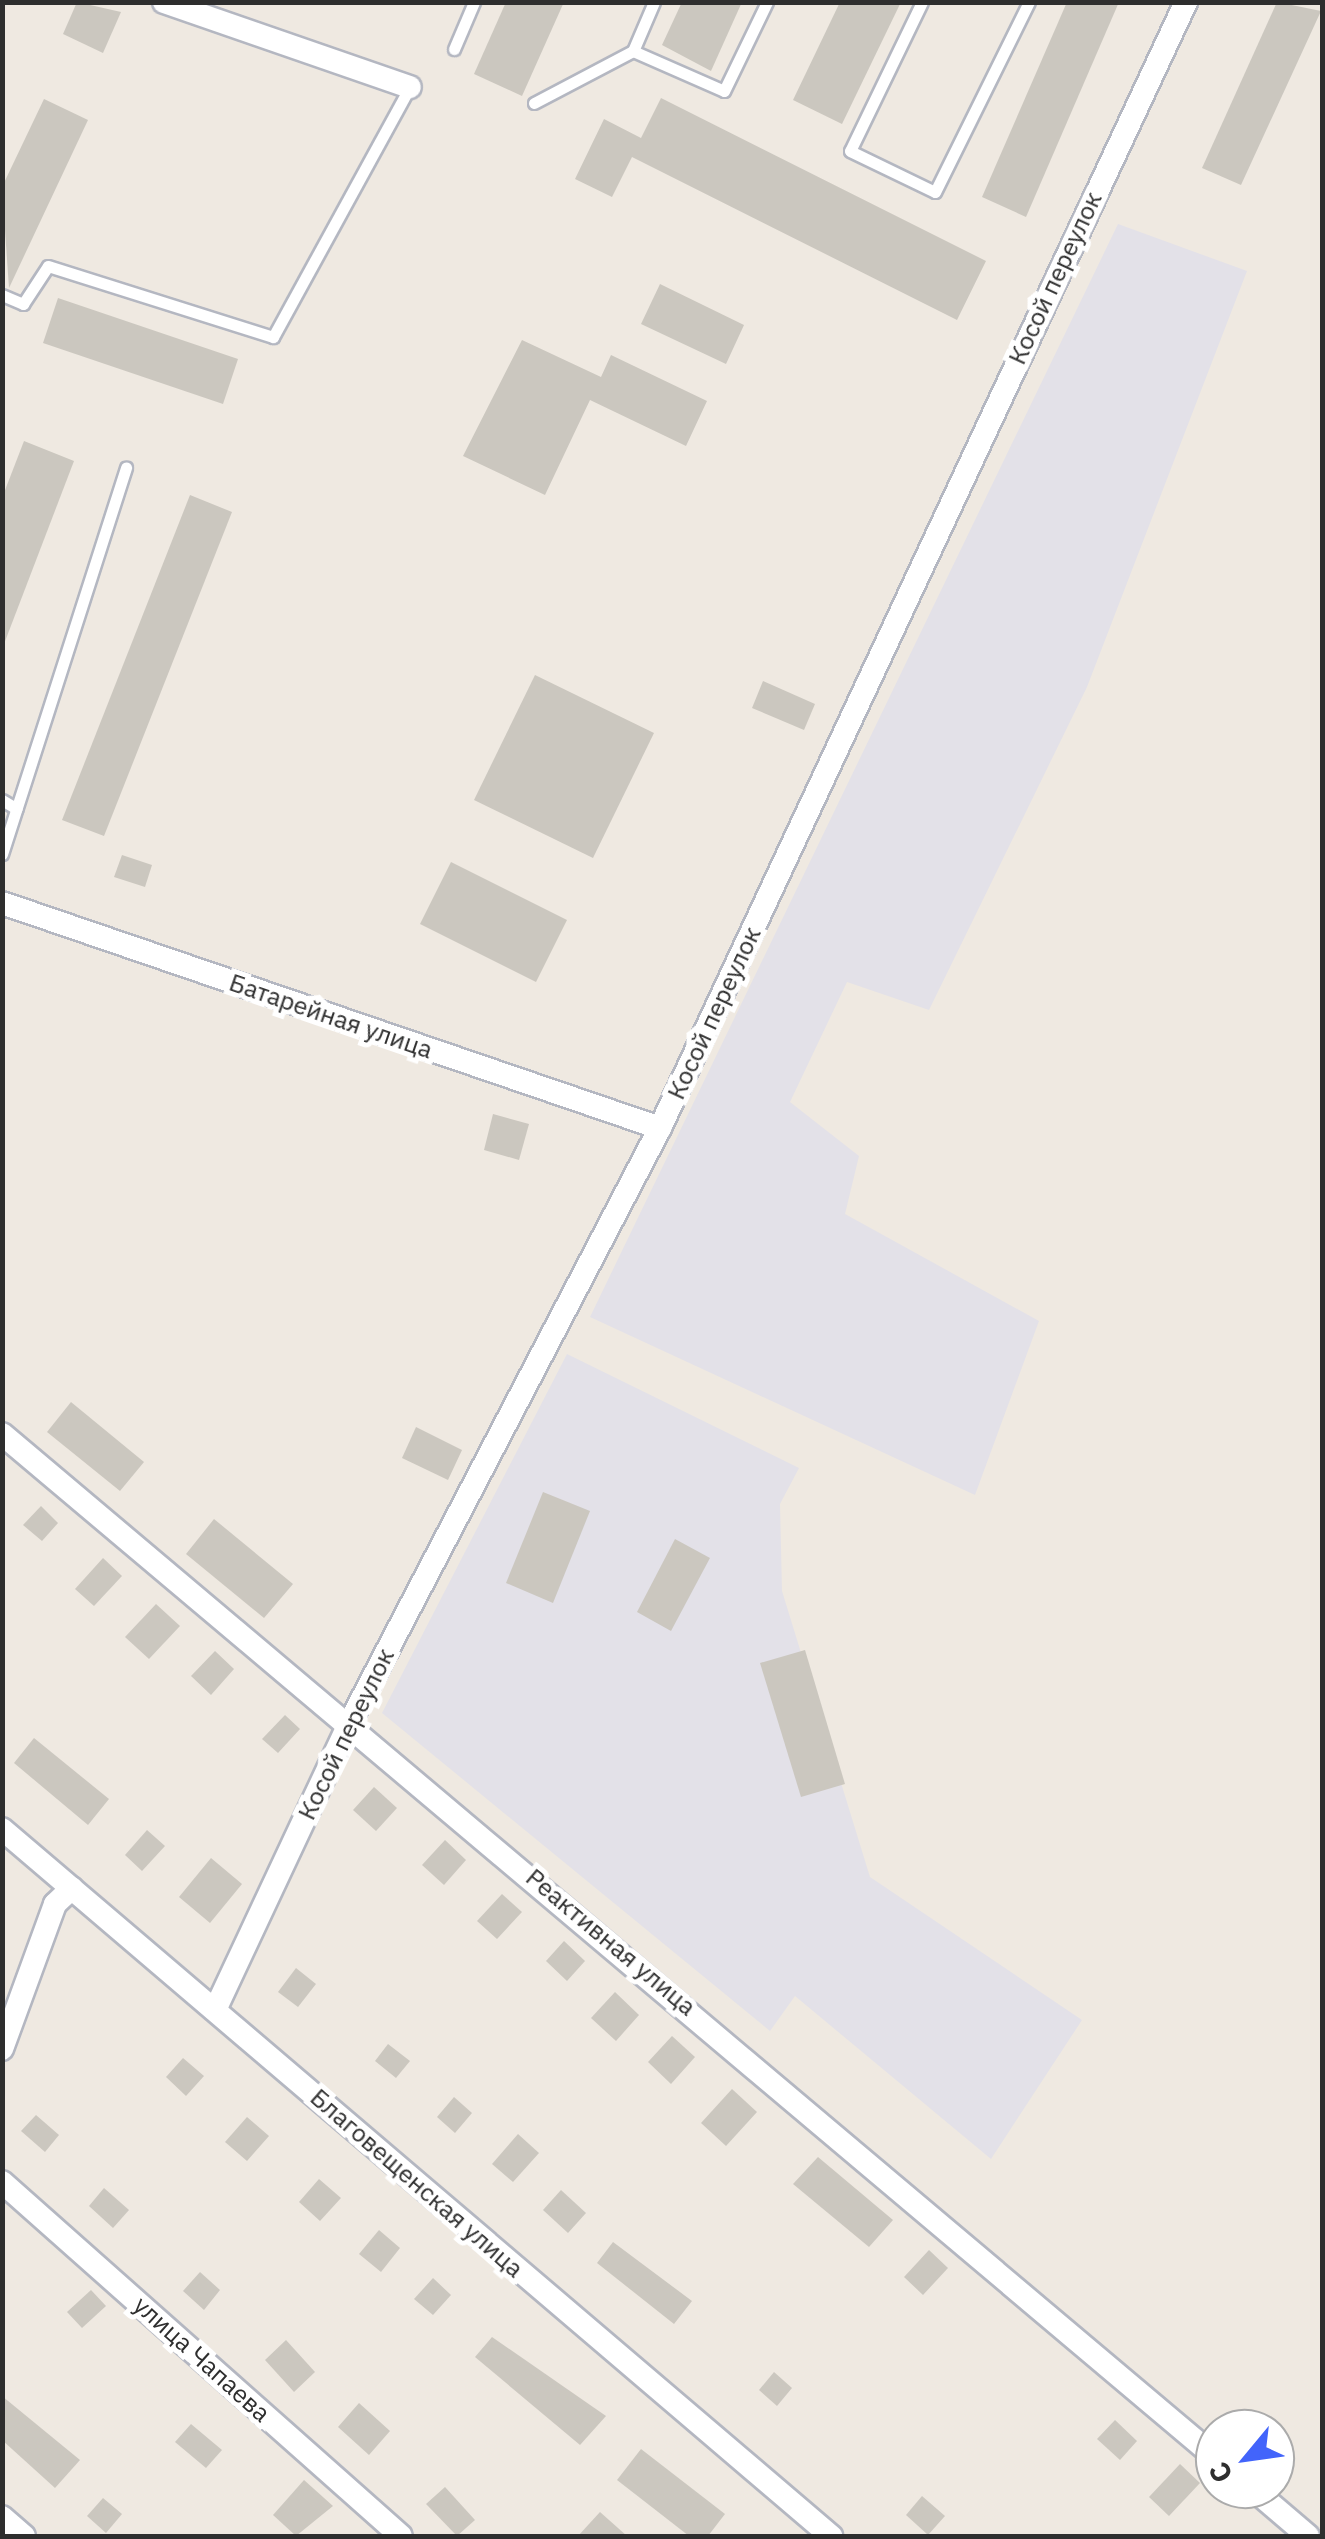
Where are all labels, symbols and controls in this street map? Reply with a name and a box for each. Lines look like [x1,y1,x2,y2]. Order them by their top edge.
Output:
street label: Косой переулок [1002,187,1108,369]
street label: Косой переулок [661,922,767,1104]
street label: Батарейная улица [225,967,437,1065]
street label: Косой переулок [292,1643,400,1825]
street label: Реактивная улица [520,1862,702,2022]
street label: Благовещенская улица [304,2082,530,2284]
street label: улица Чапаева [128,2290,276,2428]
north arrow [1195,2409,1295,2509]
text: С [1199,2456,1241,2490]

